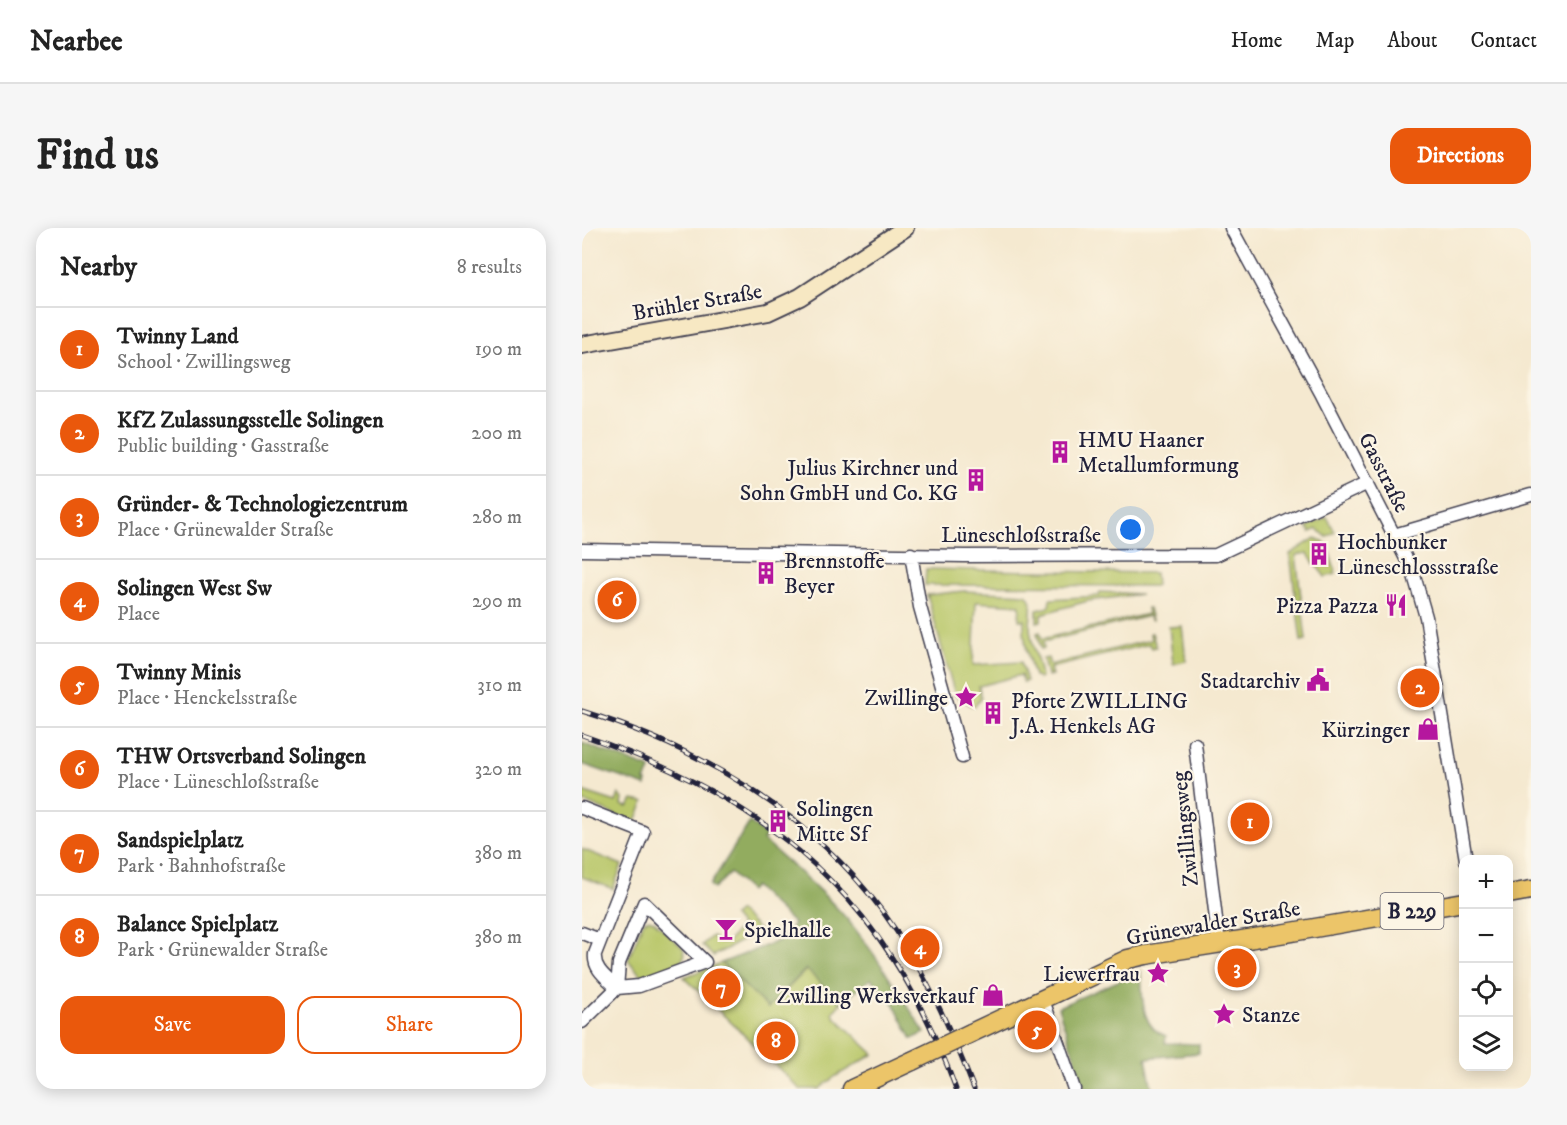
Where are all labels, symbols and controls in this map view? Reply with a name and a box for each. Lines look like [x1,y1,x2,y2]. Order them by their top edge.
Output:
text: Nearbee [30,24,123,59]
text: Home [1231,28,1283,54]
text: Map [1316,28,1354,54]
text: About [1387,28,1438,54]
text: Contact [1471,28,1537,54]
button: Directions [1390,128,1531,184]
text: Find us [36,130,159,182]
text: Nearby [60,251,137,284]
text: 8 results [457,255,522,280]
street label: Brühler Straße [630,278,764,327]
text: Twinny Land [117,323,238,350]
text: 1 [76,337,83,362]
text: 190 m [475,337,522,362]
text: School · Zwillingsweg [117,350,290,375]
text: KfZ Zulassungsstelle Solingen [117,407,384,434]
text: 2 [75,421,84,446]
text: 200 m [471,421,522,446]
place label: HMU Haaner Metallumformung [1078,427,1239,479]
street label: Gasstraße [1352,428,1415,517]
text: Public building · Gasstraße [117,434,329,459]
building icon: HMU Haaner Metallumformung [1047,439,1073,465]
place label: Julius Kirchner und Sohn GmbH und Co. KG [740,455,958,507]
building icon: Julius Kirchner und Sohn GmbH und Co. KG [963,467,989,493]
text: Gründer- & Technologiezentrum [117,491,408,518]
text: 3 [76,505,83,530]
text: 280 m [472,505,522,530]
your location [1116,515,1145,544]
text: Place · Grünewalder Straße [117,518,334,543]
street label: Lüneschloßstraße [941,522,1101,549]
place label: Hochbunker Lüneschlossstraße [1337,529,1499,581]
building icon: Hochbunker Lüneschlossstraße [1306,541,1332,567]
place label: Brennstoffe Beyer [784,548,885,600]
building icon: Brennstoffe Beyer [753,560,779,586]
text: Solingen West Sw [117,575,272,602]
pin: 6 [597,578,636,622]
text: 4 [74,589,85,614]
text: 290 m [472,589,522,614]
restaurant icon: Pizza Pazza [1383,592,1409,618]
place label: Pizza Pazza [1276,593,1379,620]
text: Place [117,602,160,627]
text: Twinny Minis [117,659,241,686]
pin: 2 [1400,666,1440,710]
public building icon: Stadtarchiv [1305,667,1331,693]
place label: Stadtarchiv [1200,668,1300,695]
text: 5 [75,673,84,698]
text: 310 m [477,673,522,698]
place icon: Zwillinge [953,684,979,710]
place label: Zwillinge [864,685,948,712]
text: Place · Henckelsstraße [117,686,297,711]
place label: Pforte ZWILLING J.A. Henkels AG [1009,688,1188,740]
building icon: Pforte ZWILLING J.A. Henkels AG [980,700,1006,726]
shop icon: Kürzinger [1415,716,1441,742]
place label: Kürzinger [1321,717,1411,744]
text: THW Ortsverband Solingen [117,743,366,770]
text: 6 [74,757,85,782]
text: 320 m [475,757,522,782]
text: Place · Lüneschloßstraße [117,770,319,795]
street label: Zwillingsweg [1166,770,1205,888]
place label: Solingen Mitte Sf [796,796,874,848]
pin: 1 [1230,800,1270,844]
building icon: Solingen Mitte Sf [765,808,791,834]
text: Sandspielplatz [117,827,244,854]
text: 7 [74,841,85,866]
text: 380 m [474,841,522,866]
text: Park · Bahnhofstraße [117,854,286,879]
map controls [1459,855,1513,1071]
button: + [1459,855,1513,909]
road number: B 229 [1380,893,1444,929]
street label: Grünewalder Straße [1124,895,1302,952]
button: − [1459,909,1513,963]
text: Balance Spielplatz [117,911,278,938]
bar icon: Spielhalle [713,916,739,942]
place label: Spielhalle [744,917,831,944]
text: 8 [74,925,85,950]
text: 380 m [474,925,522,950]
pin: 4 [900,926,940,970]
text: Park · Grünewalder Straße [117,938,328,963]
pin: 3 [1218,946,1256,990]
place icon: Liewerfrau [1145,960,1171,986]
place label: Liewerfrau [1043,961,1140,988]
button: locate [1459,963,1513,1017]
pin: 7 [702,966,740,1011]
shop icon: Zwilling Werksverkauf [980,982,1006,1008]
place label: Zwilling Werksverkauf [777,983,979,1010]
button: Save [60,996,285,1054]
button: Share [297,996,522,1054]
place icon: Stanze [1211,1001,1237,1027]
place label: Stanze [1242,1002,1300,1029]
pin: 5 [1018,1008,1056,1052]
button: layers [1459,1017,1513,1071]
pin: 8 [756,1018,796,1064]

